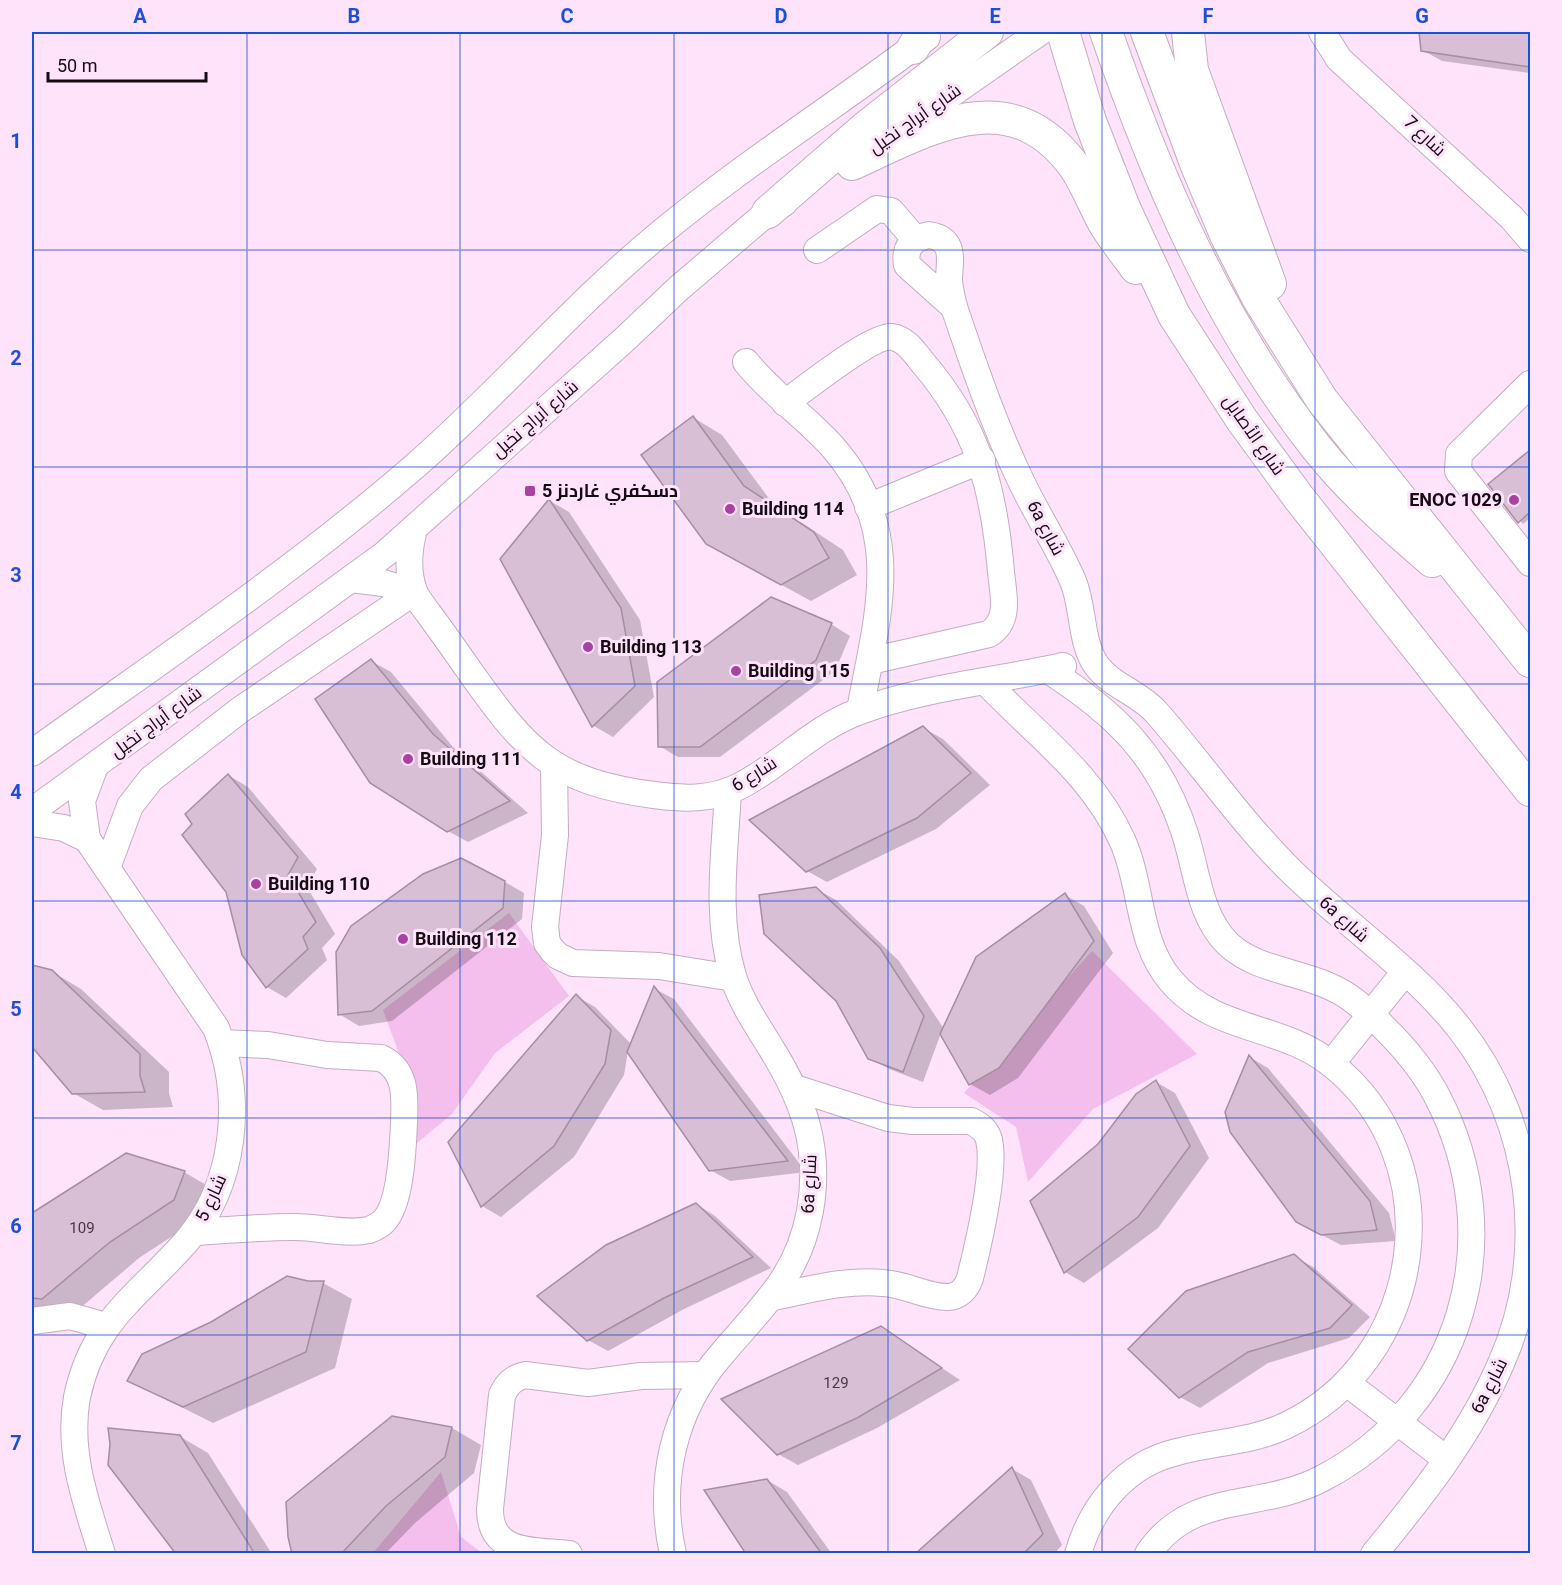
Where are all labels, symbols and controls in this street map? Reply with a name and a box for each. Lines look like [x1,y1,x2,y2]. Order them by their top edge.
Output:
text: A [133,4,147,28]
text: B [348,4,360,28]
text: C [560,4,574,28]
text: D [775,4,788,28]
text: E [989,4,1001,28]
text: F [1203,4,1214,28]
text: G [1415,4,1429,28]
scale bar [48,45,206,83]
text: 50 m [57,55,97,76]
street label: شارع أبراج نخيل [865,79,966,160]
street label: شارع 7 [1399,111,1451,162]
text: 1 [10,129,22,153]
text: 2 [10,346,22,370]
street label: شارع أبراج نخيل [487,375,584,463]
street label: شارع الأصايل [1217,391,1290,480]
place label: دسكفري غاردنز 5 [542,480,678,505]
marker: دسكفري غاردنز 5 [523,484,537,498]
place label: ENOC 1029 [1409,489,1502,510]
marker: ENOC 1029 [1507,493,1521,507]
street label: 6a شارع [1021,497,1070,560]
place label: Building 114 [742,498,844,519]
marker: Building 114 [723,502,737,516]
text: 3 [10,563,22,587]
place label: Building 113 [600,636,702,657]
marker: Building 113 [581,640,595,654]
place label: Building 115 [748,660,850,681]
marker: Building 115 [729,664,743,678]
street label: شارع أبراج نخيل [106,681,207,763]
place label: Building 111 [420,748,522,769]
marker: Building 111 [401,752,415,766]
street label: شارع 6 [727,752,781,797]
text: 4 [10,780,22,804]
place label: Building 110 [268,873,370,894]
marker: Building 110 [249,877,263,891]
street label: 6a شارع [1314,891,1373,948]
place label: Building 112 [415,928,517,949]
marker: Building 112 [396,932,410,946]
text: 5 [10,997,22,1021]
street label: 6a شارع [796,1154,823,1214]
street label: شارع 5 [191,1171,232,1225]
text: 6 [10,1214,22,1238]
house number: 109 [69,1219,95,1237]
street label: 6a شارع [1466,1355,1513,1418]
house number: 129 [823,1374,849,1392]
text: 7 [10,1431,22,1455]

